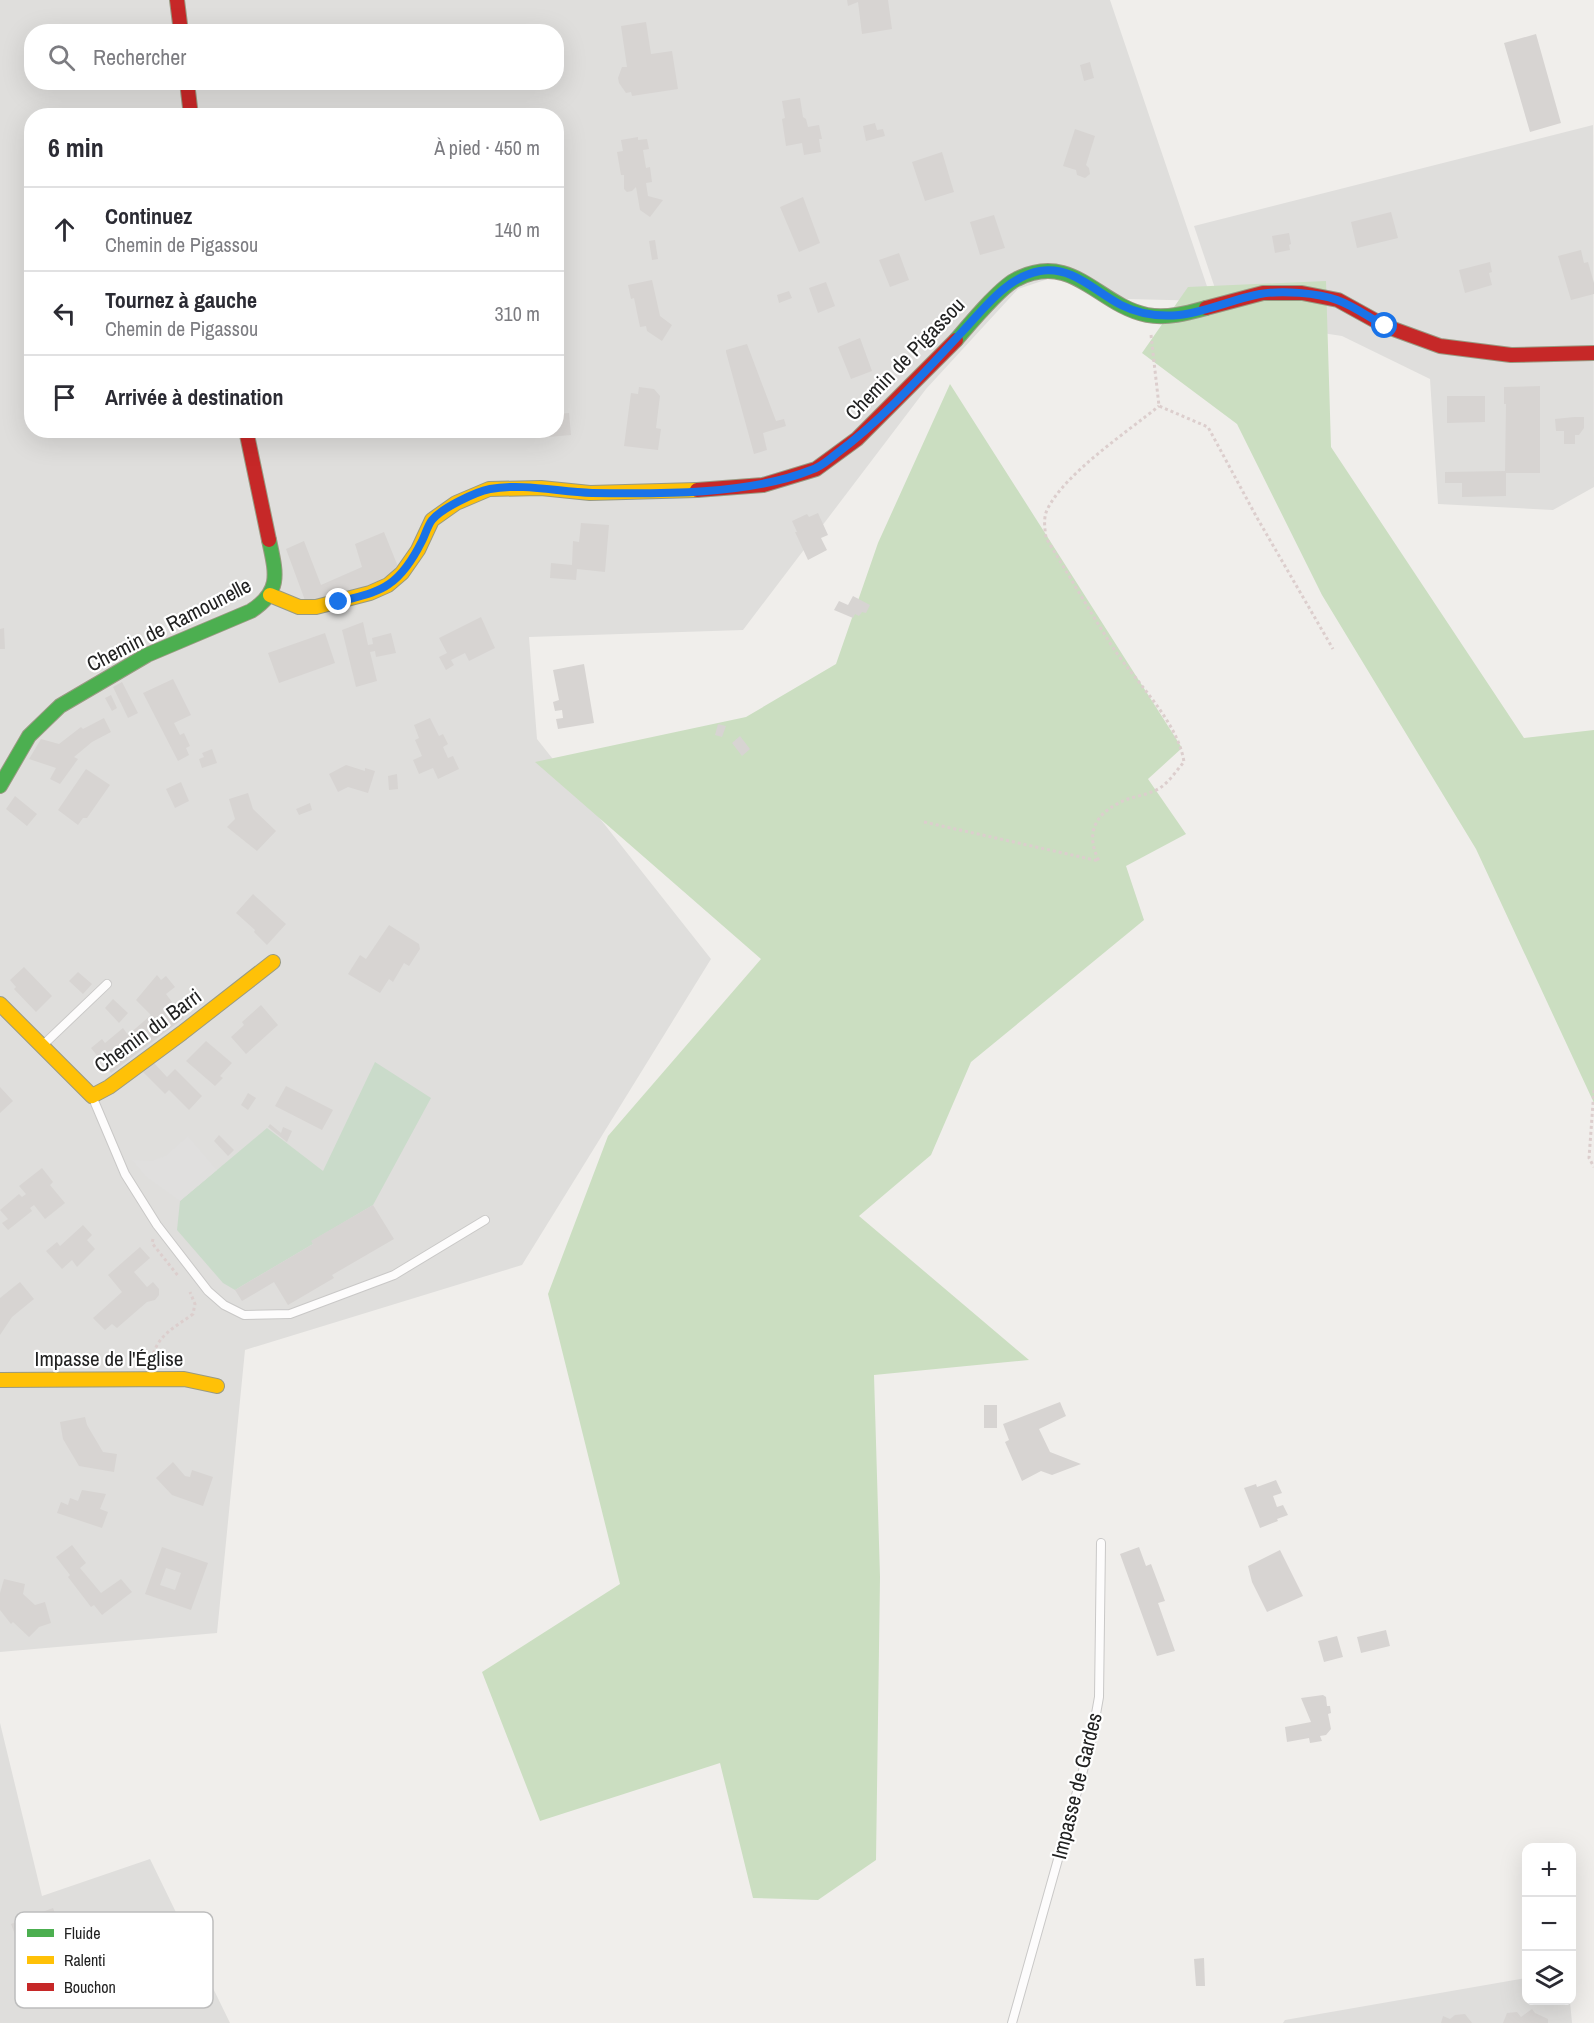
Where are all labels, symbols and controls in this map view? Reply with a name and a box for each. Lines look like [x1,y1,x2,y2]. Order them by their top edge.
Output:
search box [24,24,564,90]
icon: search [45,41,78,74]
text: Rechercher [93,42,186,72]
text: 6 min [48,130,104,165]
text: À pied · 450 m [434,134,540,161]
text: Continuez [105,201,192,231]
icon: ahead [48,213,81,246]
text: 140 m [494,216,540,243]
text: Chemin de Pigassou [105,231,258,258]
text: Tournez à gauche [105,285,257,315]
street label: Chemin de Pigassou [838,291,971,427]
icon: left [48,297,81,330]
text: 310 m [494,300,540,327]
route start [1371,312,1397,338]
text: Chemin de Pigassou [105,315,258,342]
icon: arrive [48,381,81,414]
text: Arrivée à destination [105,382,283,412]
street label: Chemin de Ramounelle [82,571,256,679]
route end [325,588,351,614]
street label: Chemin du Barri [88,982,207,1079]
street label: Impasse de l'Église [35,1344,183,1373]
street label: Impasse de Gardes [1044,1709,1109,1862]
map controls [1522,1843,1576,2005]
button: + [1522,1843,1576,1897]
button: − [1522,1897,1576,1951]
legend [15,1912,213,2008]
text: Fluide [64,1922,100,1944]
text: Ralenti [64,1949,106,1971]
button: layers [1522,1951,1576,2005]
text: Bouchon [64,1976,116,1998]

